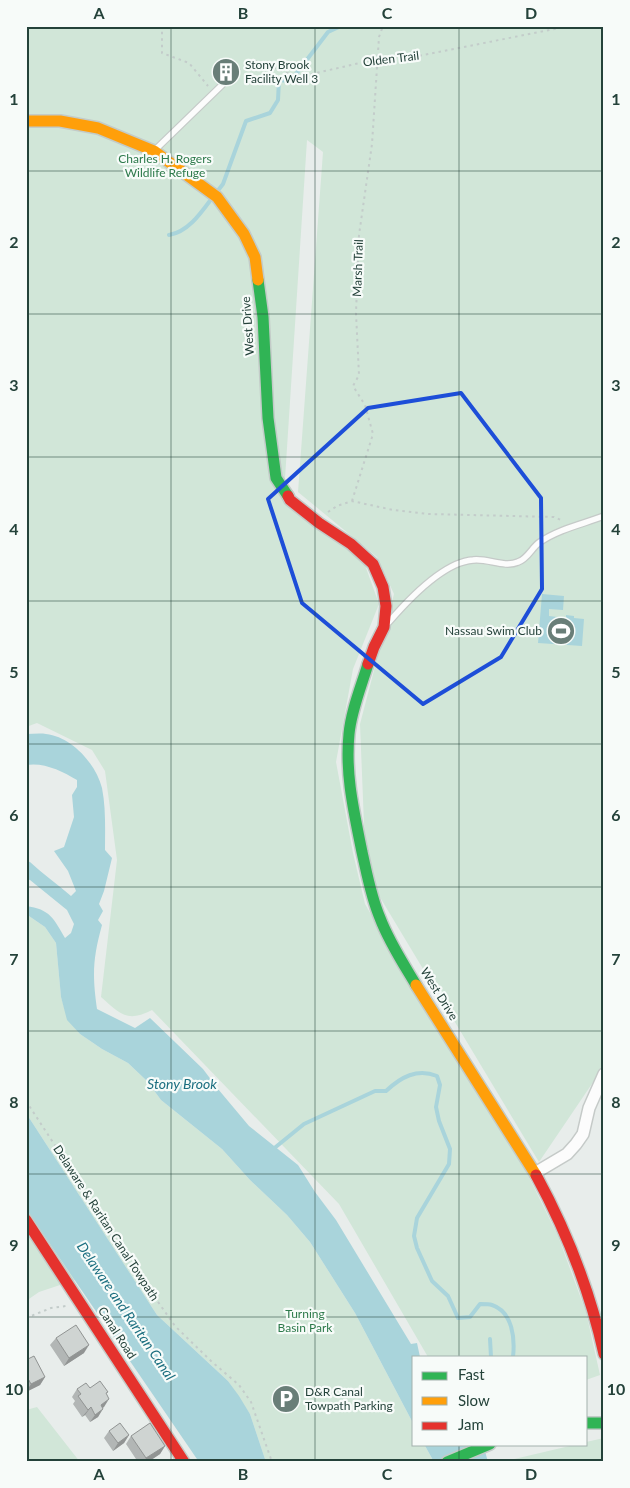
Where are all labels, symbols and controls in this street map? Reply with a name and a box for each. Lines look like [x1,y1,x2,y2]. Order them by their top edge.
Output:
text: A [92,3,105,22]
text: B [238,3,248,22]
text: C [382,3,393,22]
text: D [525,3,537,22]
street label: Olden Trail [362,48,420,69]
building icon: Stony Brook Facility Well 3 [211,57,241,87]
place label: Stony Brook Facility Well 3 [245,57,318,86]
text: 1 [9,89,19,108]
text: 1 [611,89,621,108]
park label: Charles H. Rogers Wildlife Refuge [118,151,212,180]
text: 2 [9,232,19,251]
text: 2 [611,232,621,251]
street label: Marsh Trail [349,239,366,297]
street label: West Drive [238,296,257,356]
text: 3 [9,375,19,394]
text: 3 [611,375,621,394]
text: 4 [9,519,19,538]
text: 4 [611,519,621,538]
sports icon: Nassau Swim Club [546,616,576,646]
place label: Nassau Swim Club [445,623,542,638]
text: 5 [9,662,19,681]
text: 5 [611,662,621,681]
text: 6 [9,805,19,824]
text: 6 [611,805,621,824]
text: 7 [9,949,19,968]
text: 7 [611,949,621,968]
street label: West Drive [417,965,461,1023]
water label: Stony Brook [147,1075,217,1092]
text: 8 [9,1092,19,1111]
text: 8 [611,1092,621,1111]
street label: Delaware & Raritan Canal Towpath [50,1142,163,1303]
text: 9 [9,1235,19,1254]
text: 9 [611,1235,621,1254]
water label: Delaware and Raritan Canal [74,1238,179,1383]
street label: Canal Road [95,1304,140,1362]
park label: Turning Basin Park [278,1306,333,1335]
legend [412,1356,588,1446]
text: Fast [458,1365,485,1383]
text: 10 [5,1379,23,1398]
text: 10 [607,1379,625,1398]
parking icon: D&R Canal Towpath Parking [271,1384,301,1414]
place label: D&R Canal Towpath Parking [305,1384,393,1413]
text: Slow [458,1391,490,1409]
text: Jam [458,1415,484,1433]
text: A [92,1464,105,1483]
text: B [238,1464,248,1483]
text: C [382,1464,393,1483]
text: D [525,1464,537,1483]

